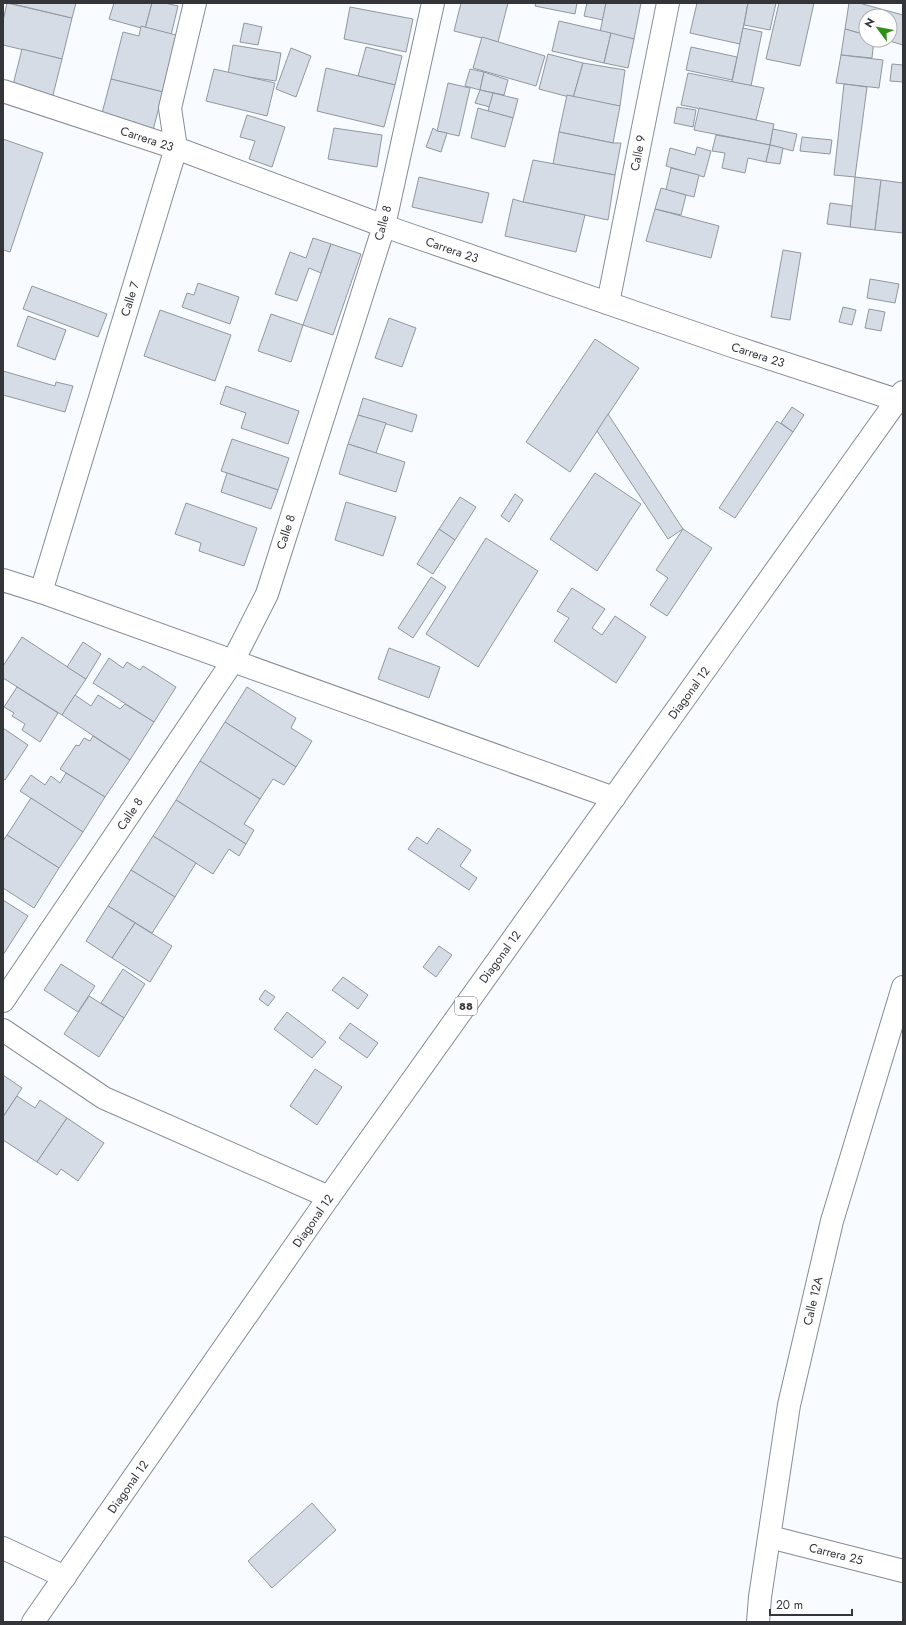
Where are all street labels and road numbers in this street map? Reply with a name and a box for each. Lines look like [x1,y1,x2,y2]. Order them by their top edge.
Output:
street label: Carrera 23 [118,122,176,156]
street label: Calle 9 [626,133,650,172]
street label: Calle 8 [370,203,396,243]
street label: Carrera 23 [423,233,481,268]
street label: Calle 7 [116,279,144,319]
street label: Carrera 23 [729,338,787,372]
street label: Calle 8 [272,512,300,552]
street label: Diagonal 12 [664,663,714,723]
street label: Calle 8 [113,794,147,834]
street label: Diagonal 12 [475,927,525,987]
road number: 88 [455,997,477,1015]
street label: Diagonal 12 [288,1191,338,1251]
street label: Calle 12A [799,1275,827,1327]
street label: Diagonal 12 [103,1457,153,1517]
street label: Carrera 25 [807,1539,865,1569]

